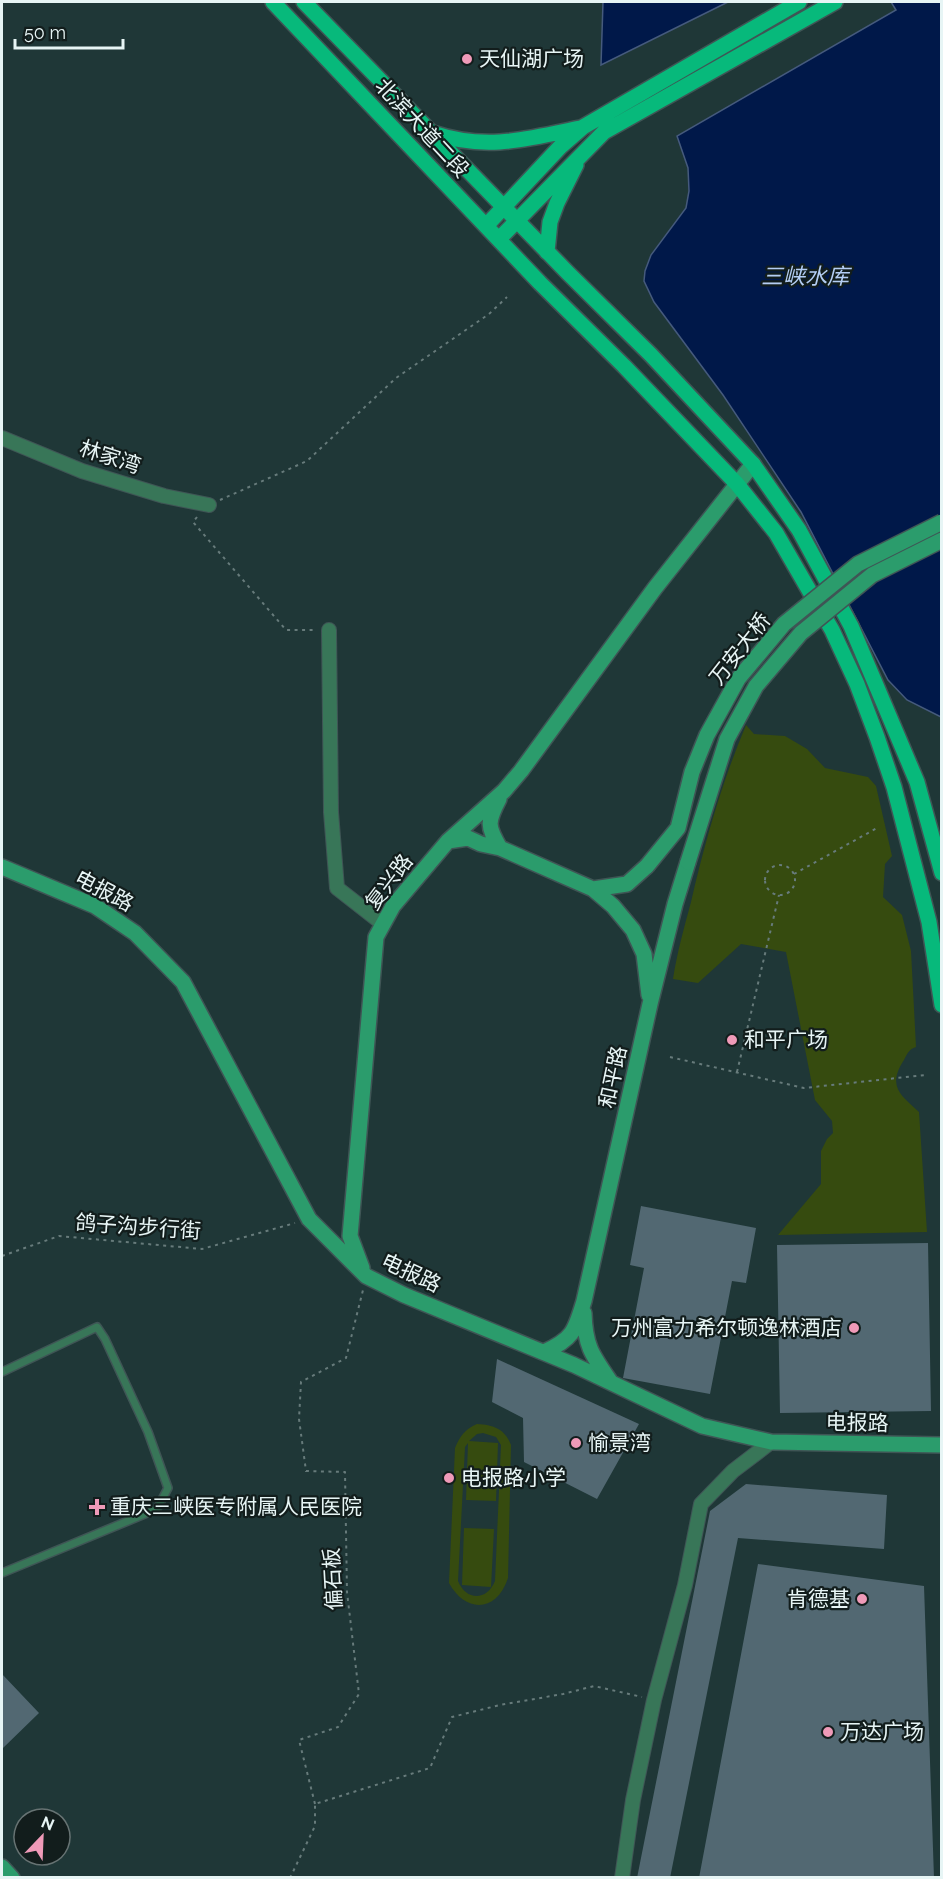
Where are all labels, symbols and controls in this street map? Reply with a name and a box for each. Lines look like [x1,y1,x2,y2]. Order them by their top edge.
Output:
scale bar [15,12,123,50]
text: 50 m [24,22,66,43]
place label: 天仙湖广场 [479,46,584,71]
marker: 天仙湖广场 [460,52,474,66]
street label: 北滨大道二段 [370,73,474,182]
water label: 三峡水库 [761,263,853,289]
street label: 林家湾 [76,435,144,478]
street label: 万安大桥 [704,608,775,689]
street label: 复兴路 [360,849,418,914]
street label: 电报路 [71,865,138,916]
place label: 和平广场 [744,1027,828,1052]
marker: 和平广场 [725,1033,739,1047]
street label: 和平路 [594,1043,631,1110]
street label: 鸽子沟步行街 [74,1210,202,1243]
street label: 电报路 [377,1248,445,1297]
place label: 万州富力希尔顿逸林酒店 [611,1315,842,1340]
marker: 万州富力希尔顿逸林酒店 [847,1321,861,1335]
street label: 电报路 [825,1409,889,1436]
place label: 愉景湾 [588,1430,651,1455]
marker: 愉景湾 [569,1436,583,1450]
place label: 电报路小学 [461,1465,566,1490]
marker: 电报路小学 [442,1471,456,1485]
place label: 重庆三峡医专附属人民医院 [110,1494,362,1519]
marker: 重庆三峡医专附属人民医院 [88,1498,106,1516]
street label: 偏石板 [318,1547,347,1611]
place label: 肯德基 [787,1586,850,1611]
marker: 肯德基 [855,1592,869,1606]
place label: 万达广场 [840,1719,924,1744]
marker: 万达广场 [821,1725,835,1739]
north arrow [12,1807,72,1867]
text: N [38,1813,57,1835]

